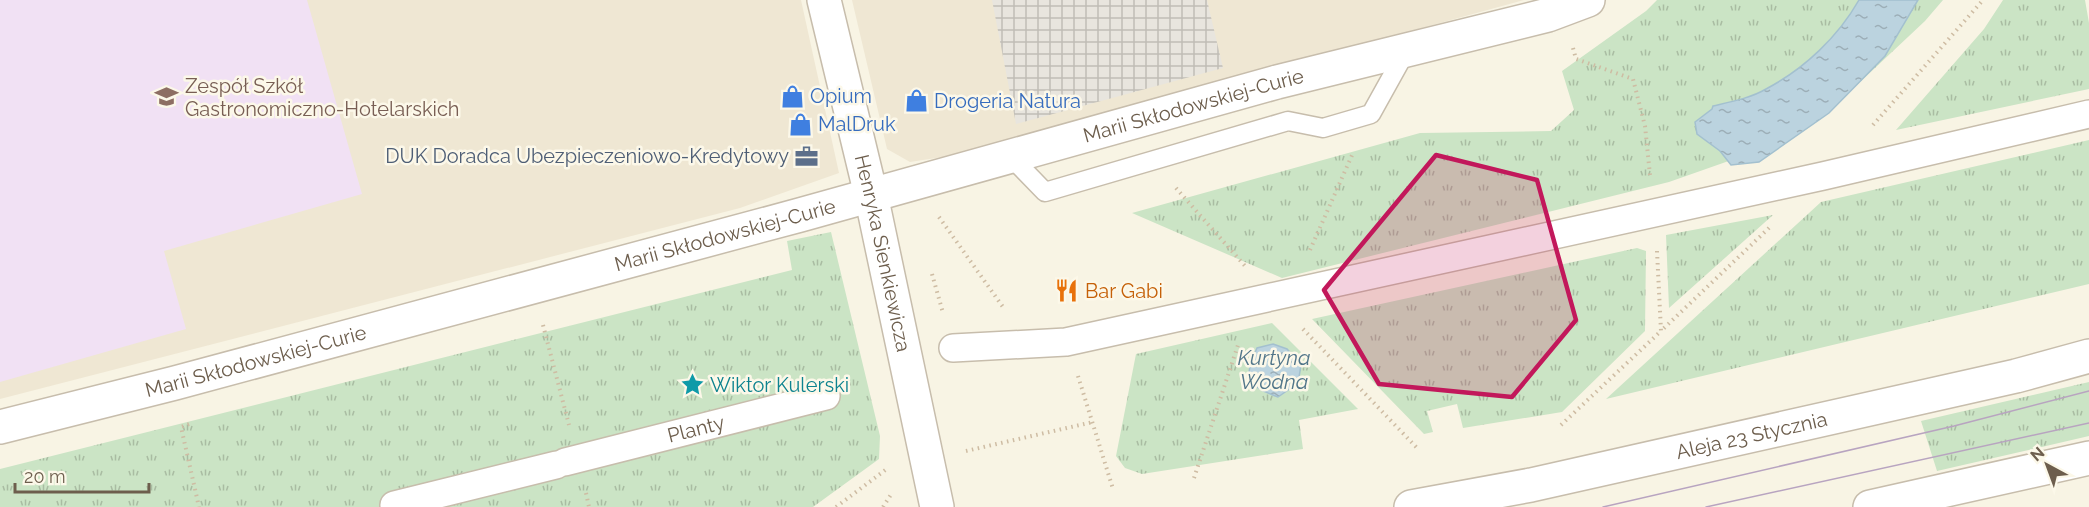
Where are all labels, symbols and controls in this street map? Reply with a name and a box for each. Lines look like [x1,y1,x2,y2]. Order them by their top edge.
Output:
street label: Marii Skłodowskiej-Curie [1080,64,1306,147]
place label: Zespół Szkół Gastronomiczno-Hotelarskich [185,74,460,121]
shop icon: Opium [779,83,805,109]
school or university icon: Zespół Szkół Gastronomiczno-Hotelarskich [154,84,180,110]
place label: Opium [810,84,872,108]
shop icon: Drogeria Natura [903,88,929,114]
place label: Drogeria Natura [934,89,1081,113]
shop icon: MalDruk [787,111,813,137]
place label: MalDruk [818,112,896,136]
office icon: DUK Doradca Ubezpieczeniowo-Kredytowy [794,143,820,169]
place label: DUK Doradca Ubezpieczeniowo-Kredytowy [385,144,789,168]
street label: Henryka Sienkiewicza [850,152,916,354]
street label: Marii Skłodowskiej-Curie [612,194,838,276]
restaurant icon: Bar Gabi [1054,278,1080,304]
place label: Bar Gabi [1085,279,1163,303]
street label: Marii Skłodowskiej-Curie [143,320,369,402]
water label: Kurtyna Wodna [1238,345,1310,394]
place icon: Wiktor Kulerski [679,372,705,398]
place label: Wiktor Kulerski [710,373,849,397]
street label: Aleja 23 Stycznia [1674,407,1829,464]
street label: Planty [665,410,727,448]
north arrow [2017,435,2077,495]
text: N [2027,443,2048,465]
scale bar [15,456,148,494]
text: 20 m [24,466,66,487]

